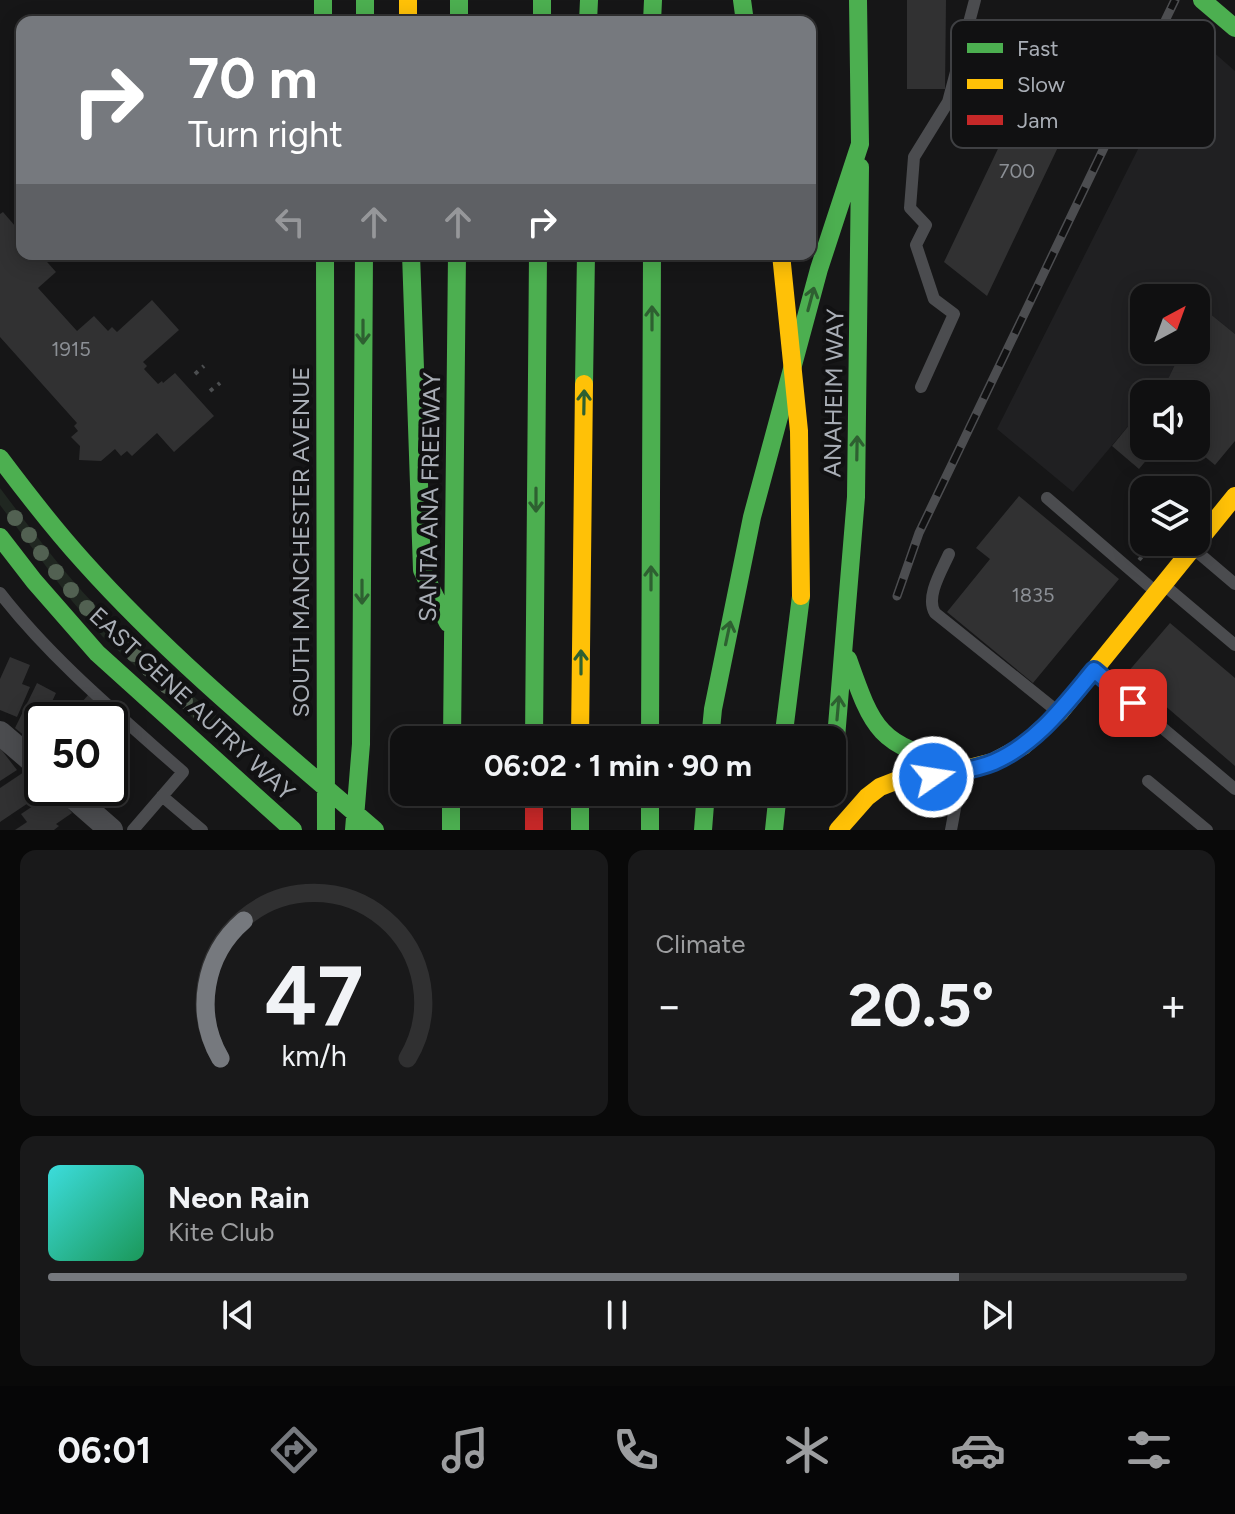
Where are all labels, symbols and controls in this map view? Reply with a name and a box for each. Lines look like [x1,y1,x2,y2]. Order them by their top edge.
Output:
legend [951,20,1215,148]
text: Fast [1017,35,1059,62]
text: 70 m [188,45,318,112]
icon: right [56,48,160,152]
text: Slow [1017,71,1066,98]
text: Jam [1017,107,1058,134]
text: Turn right [188,113,343,156]
house number: 700 [999,159,1035,183]
icon: left [268,200,312,244]
icon: ahead [352,200,396,244]
icon: ahead [436,200,480,244]
icon: right [520,200,564,244]
north arrow [1130,284,1210,364]
map controls [1130,284,1210,556]
one-way arrow [805,287,820,313]
one-way arrow [644,305,659,332]
street label: ANAHEIM WAY [818,308,849,478]
one-way arrow [356,318,371,345]
house number: 1915 [51,337,91,361]
street label: SOUTH MANCHESTER AVENUE [286,367,315,717]
street label: SANTA ANA FREEWAY [413,371,446,622]
button: sound [1130,380,1210,460]
one-way arrow [576,389,591,416]
one-way arrow [849,435,864,462]
button: layers [1130,476,1210,556]
one-way arrow [528,486,544,513]
one-way arrow [643,565,659,592]
one-way arrow [354,578,370,605]
house number: 1835 [1012,583,1054,607]
street label: EAST GENE AUTRY WAY [84,601,301,807]
one-way arrow [722,621,737,646]
one-way arrow [573,649,589,676]
pin [1099,669,1167,737]
icon: arrive [1111,681,1155,725]
one-way arrow [831,695,846,722]
speed limit sign: 50 [24,702,128,806]
position arrow [891,735,975,819]
text: 06:02 · 1 min · 90 m [484,747,752,784]
text: Climate [656,928,745,960]
text: 47 [264,946,363,1046]
text: 20.5° [848,969,994,1041]
text: − [656,979,683,1032]
text: + [1160,979,1187,1032]
text: km/h [281,1039,346,1073]
text: Neon Rain [168,1179,310,1216]
text: Kite Club [168,1216,274,1248]
icon: previous [216,1293,260,1337]
icon: pause [595,1293,639,1337]
icon: next [975,1293,1019,1337]
icon: directions [266,1422,322,1478]
icon: music [437,1422,493,1478]
icon: phone [608,1422,664,1478]
icon: climate [779,1422,835,1478]
icon: car [950,1422,1006,1478]
icon: filters [1121,1422,1177,1478]
text: 06:01 [58,1429,151,1472]

